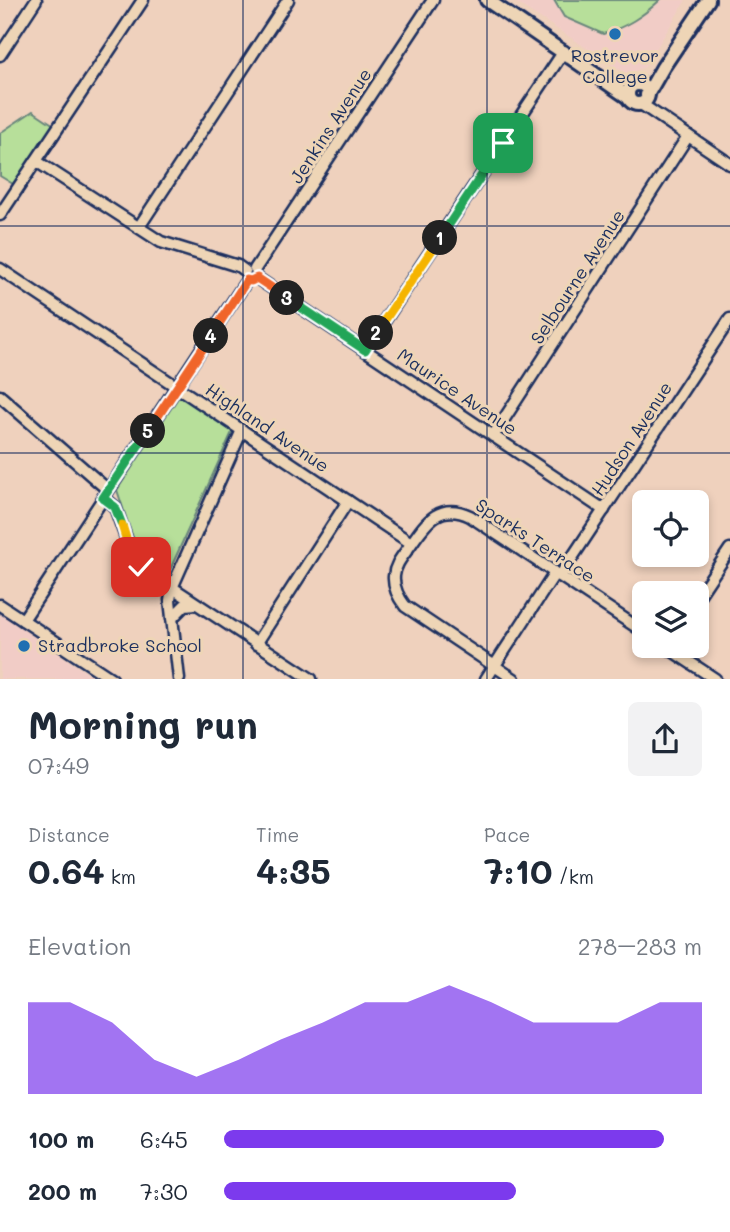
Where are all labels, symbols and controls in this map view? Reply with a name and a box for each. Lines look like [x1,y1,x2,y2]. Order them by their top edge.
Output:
marker: Rostrevor College [607,26,623,42]
place label: Rostrevor College [571,43,659,88]
street label: Jenkins Avenue [284,63,376,188]
pin [473,113,533,173]
icon: arrive [484,124,522,162]
street label: Selbourne Avenue [525,205,630,348]
pin: 1 [422,220,458,256]
text: 1 [435,225,444,250]
pin: 3 [270,280,304,316]
text: 3 [281,285,292,310]
pin: 2 [358,316,394,350]
pin: 4 [194,318,228,354]
text: 2 [370,320,381,345]
text: 4 [204,323,217,348]
street label: Maurice Avenue [393,342,522,440]
street label: Highland Avenue [201,377,334,477]
street label: Hudson Avenue [585,377,677,500]
pin: 5 [130,414,166,448]
text: 5 [142,418,153,443]
map controls [632,490,709,658]
button: locate [632,490,709,567]
street label: Sparks Terrace [471,493,600,588]
pin [111,537,171,597]
icon: check [122,548,160,586]
button: layers [632,581,709,658]
place label: Stradbroke School [38,633,202,657]
marker: Stradbroke School [16,638,32,654]
text: Morning run [28,699,258,749]
button: share [628,702,702,776]
text: 07:49 [28,750,89,780]
text: Distance [28,822,110,847]
text: Time [256,822,299,847]
text: Pace [484,822,530,847]
text: 0.64 [28,847,105,893]
text: 4:35 [256,847,331,893]
text: 7:10 [484,847,553,893]
text: km [105,864,136,889]
text: /km [553,864,594,889]
text: Elevation [28,931,131,961]
text: 278–283 m [578,931,702,961]
text: 100 m [28,1124,94,1154]
text: 6:45 [140,1124,188,1154]
text: 200 m [28,1176,97,1206]
text: 7:30 [140,1176,188,1206]

